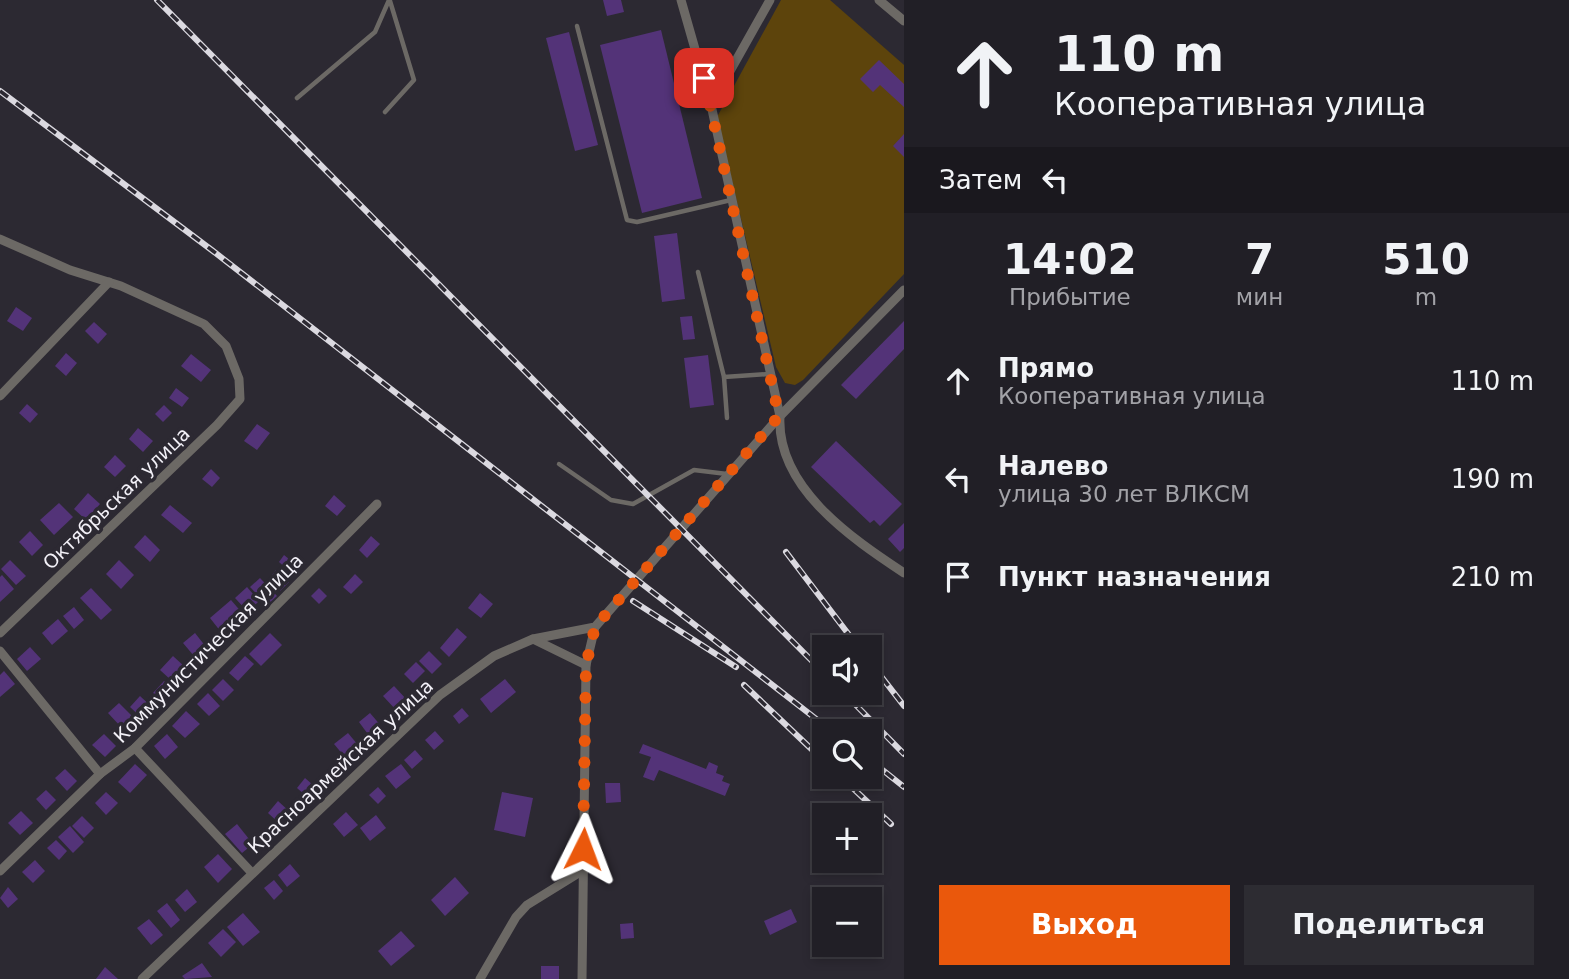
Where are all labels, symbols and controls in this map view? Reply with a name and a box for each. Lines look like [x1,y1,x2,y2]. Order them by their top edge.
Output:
text: 110 m [1054,26,1224,83]
icon: ahead [939,28,1030,119]
pin [674,48,734,108]
icon: arrive [685,59,723,97]
text: Кооперативная улица [1054,85,1426,123]
icon: left [1036,161,1074,199]
text: Затем [939,165,1022,195]
text: 14:02 [1003,235,1137,284]
text: 7 [1245,235,1274,284]
text: 510 [1382,235,1470,284]
text: Прибытие [1009,284,1131,310]
text: мин [1236,284,1283,310]
text: m [1415,284,1437,310]
text: Прямо [998,353,1094,383]
icon: ahead [939,362,977,400]
text: 110 m [1451,366,1534,396]
text: Кооперативная улица [998,383,1266,409]
street label: Октябрьская улица [38,422,194,574]
text: Налево [998,451,1108,481]
icon: left [939,460,977,498]
text: 190 m [1451,464,1534,494]
text: улица 30 лет ВЛКСМ [998,481,1250,507]
street label: Коммунистическая улица [109,549,307,747]
icon: arrive [939,558,977,596]
text: Пункт назначения [998,562,1271,592]
text: 210 m [1451,562,1534,592]
map controls [812,635,882,957]
button: sound [812,635,882,705]
street label: Красноармейская улица [243,674,437,858]
button: search [812,719,882,789]
button: + [812,803,882,873]
position arrow [546,812,620,886]
button: Выход [939,885,1230,965]
button: Поделиться [1244,885,1534,965]
button: − [812,887,882,957]

